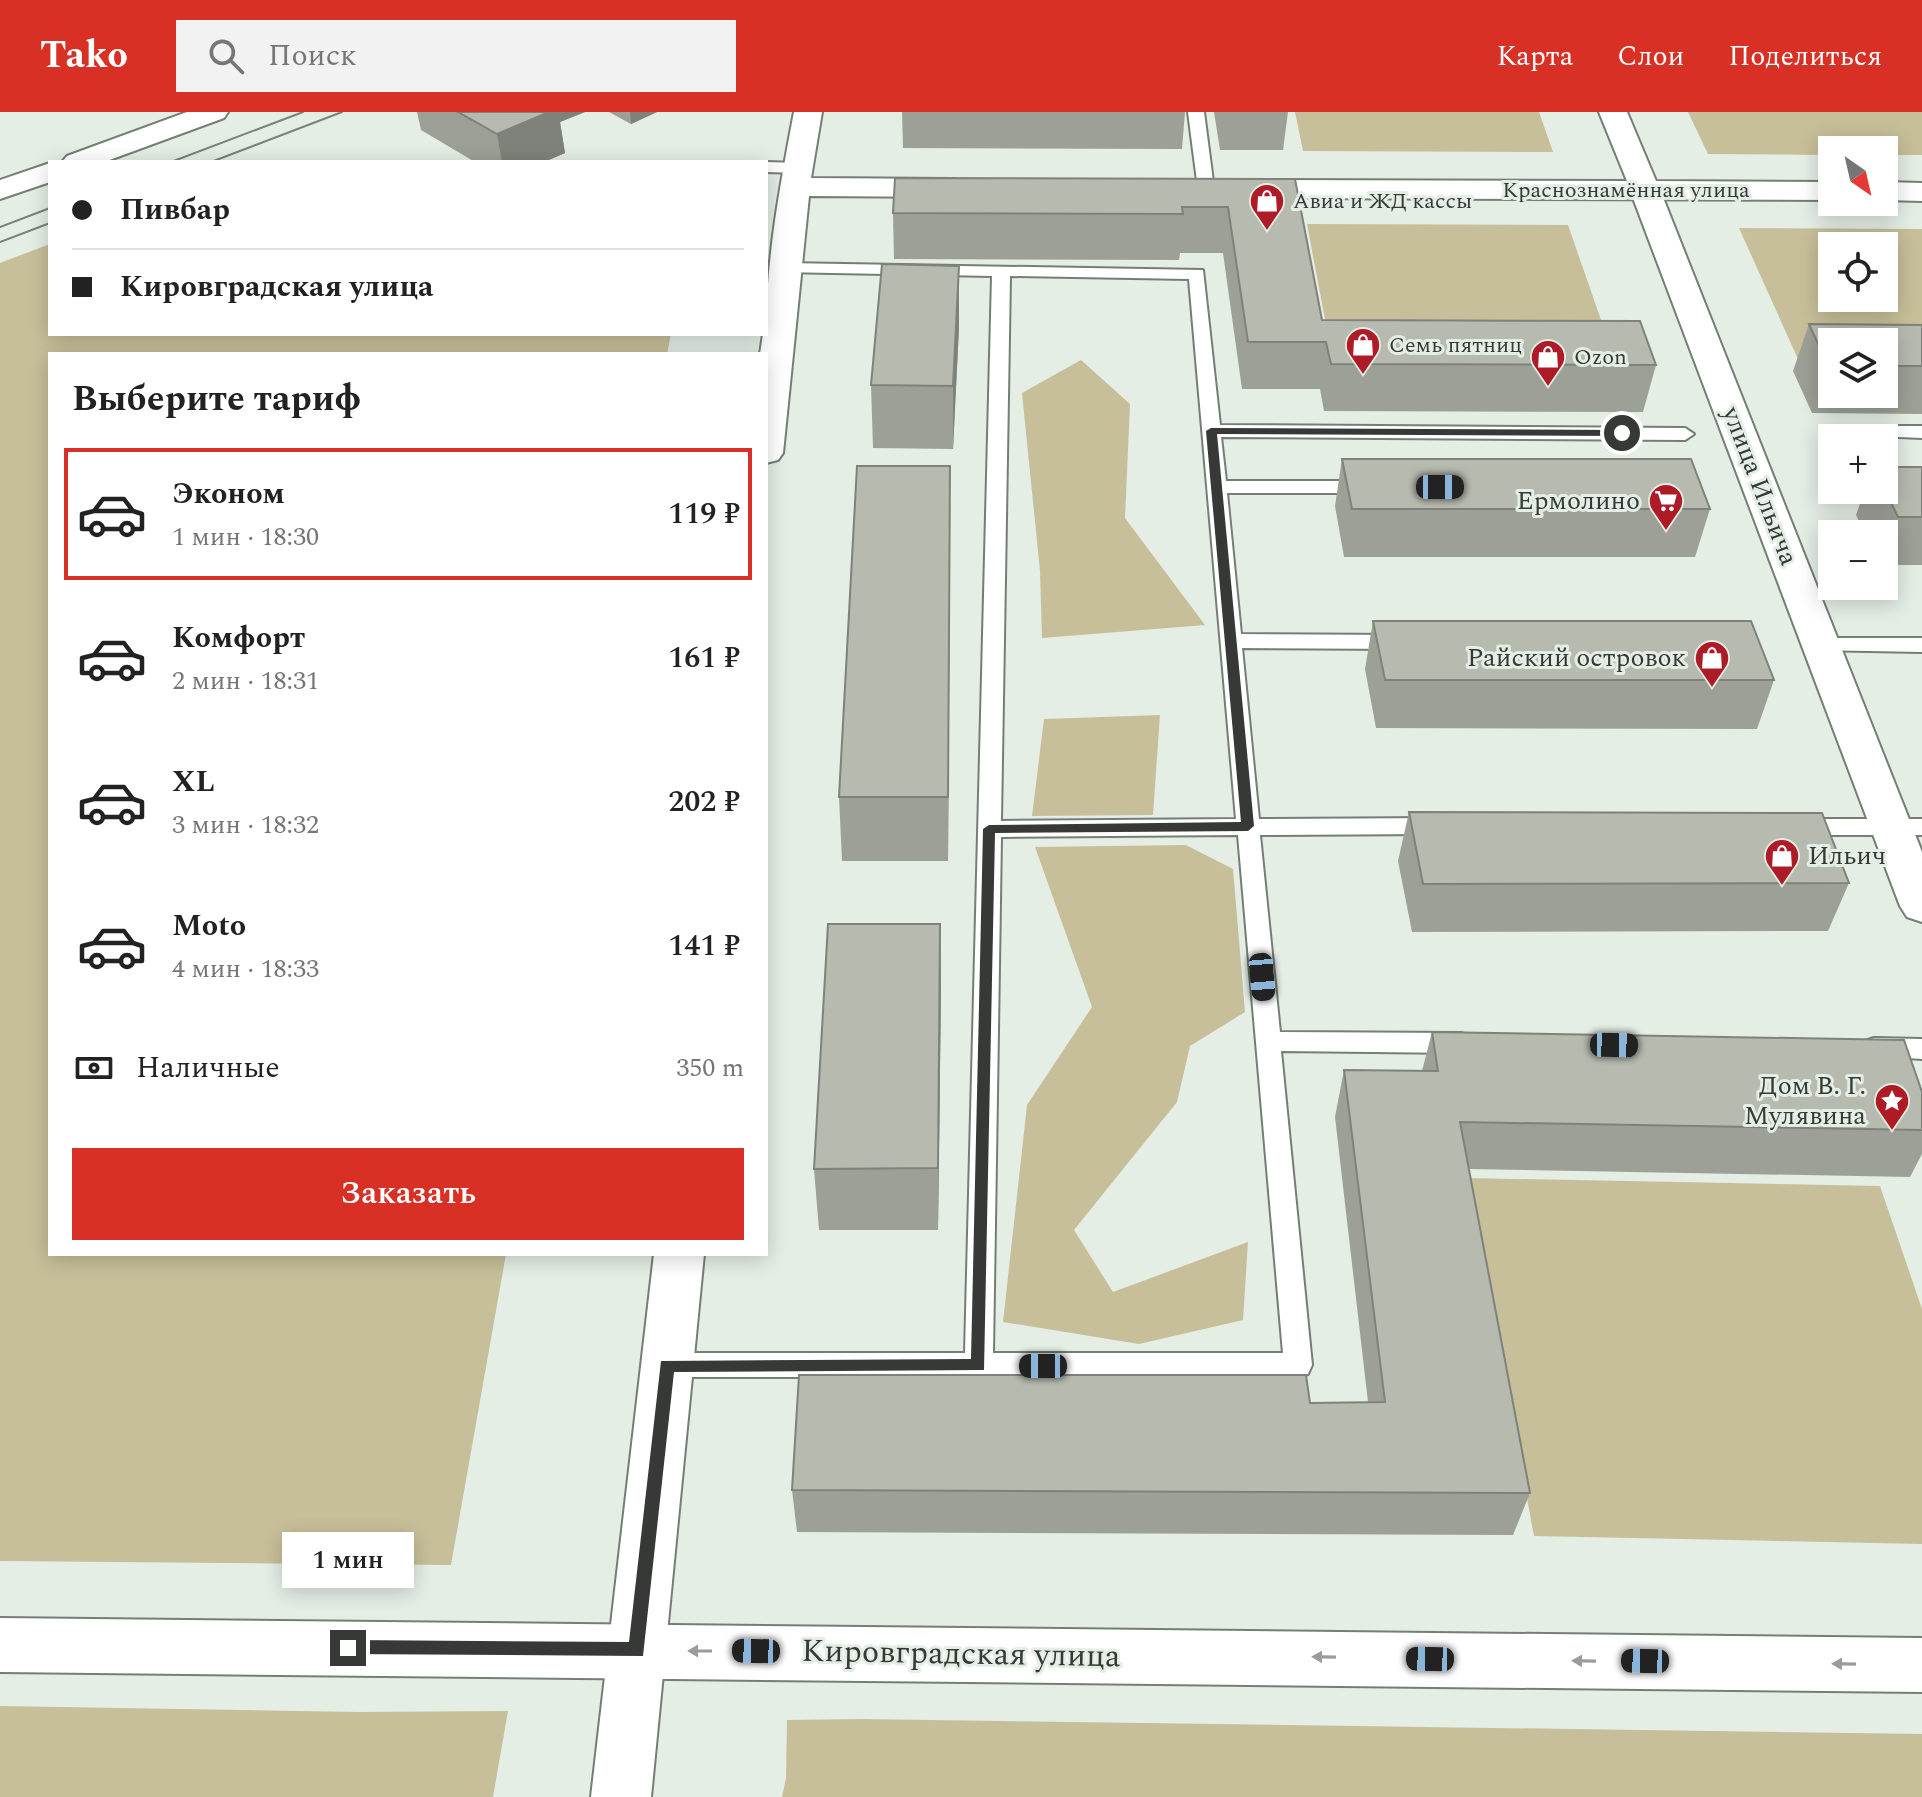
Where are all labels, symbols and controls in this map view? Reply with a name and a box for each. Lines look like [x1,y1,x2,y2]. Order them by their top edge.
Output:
search box [176,20,736,92]
text: Tako [40,27,128,85]
text: Поиск [268,33,357,79]
icon: search [204,34,248,78]
text: Карта [1497,35,1573,78]
text: Слои [1617,35,1684,78]
text: Поделиться [1728,35,1882,78]
north arrow [1818,136,1898,216]
map controls [1818,136,1898,600]
street label: Краснознамённая улица [1502,174,1750,207]
shop icon: Авиа и ЖД кассы [1248,182,1286,232]
place label: Авиа и ЖД кассы [1293,185,1472,218]
text: Пивбар [120,187,230,233]
button: locate [1818,232,1898,312]
text: Кировградская улица [120,264,434,310]
shop icon: Семь пятниц [1344,326,1382,376]
button: layers [1818,328,1898,408]
place label: Семь пятниц [1389,329,1522,362]
shop icon: Ozon [1529,338,1567,388]
place label: Ozon [1574,341,1627,374]
text: Выберите тариф [72,372,361,427]
street label: улица Ильича [1711,400,1809,572]
route start [1604,415,1640,451]
button: + [1818,424,1898,504]
text: Эконом [172,471,285,517]
car [1416,475,1464,499]
icon: car [76,478,148,550]
place label: Ермолино [1517,481,1640,521]
supermarket icon: Ермолино [1647,482,1685,532]
text: 119 ₽ [668,491,740,537]
text: 1 мин · 18:30 [172,517,319,557]
button: − [1818,520,1898,600]
text: Комфорт [172,615,305,661]
icon: car [76,622,148,694]
text: 161 ₽ [668,635,740,681]
place label: Райский островок [1467,638,1686,678]
shop icon: Райский островок [1693,639,1731,689]
text: 2 мин · 18:31 [172,661,319,701]
text: XL [172,759,215,805]
icon: car [76,766,148,838]
text: 202 ₽ [668,779,740,825]
text: 3 мин · 18:32 [172,805,319,845]
place label: Ильич [1808,836,1886,876]
shop icon: Ильич [1763,837,1801,887]
text: Moto [172,903,246,949]
icon: car [76,910,148,982]
text: 141 ₽ [668,923,740,969]
text: 4 мин · 18:33 [172,949,319,989]
car [1248,952,1276,1002]
car [1590,1033,1638,1057]
text: Наличные [136,1045,280,1091]
icon: cash [72,1046,116,1090]
text: 350 m [676,1048,744,1088]
place label: Дом В. Г. Мулявина [1744,1066,1866,1136]
place icon: Дом В. Г. Мулявина [1873,1082,1911,1132]
button: Заказать [72,1148,744,1240]
car [1019,1354,1067,1378]
callout: 1 мин [282,1532,414,1588]
text: 1 мин [312,1540,384,1580]
street label: Кировградская улица [801,1627,1121,1681]
route end [330,1630,366,1666]
car [732,1639,780,1663]
one-way arrow [687,1645,712,1657]
car [1406,1647,1454,1671]
car [1621,1649,1669,1673]
one-way arrow [1311,1651,1336,1664]
one-way arrow [1571,1654,1596,1667]
one-way arrow [1831,1657,1856,1670]

